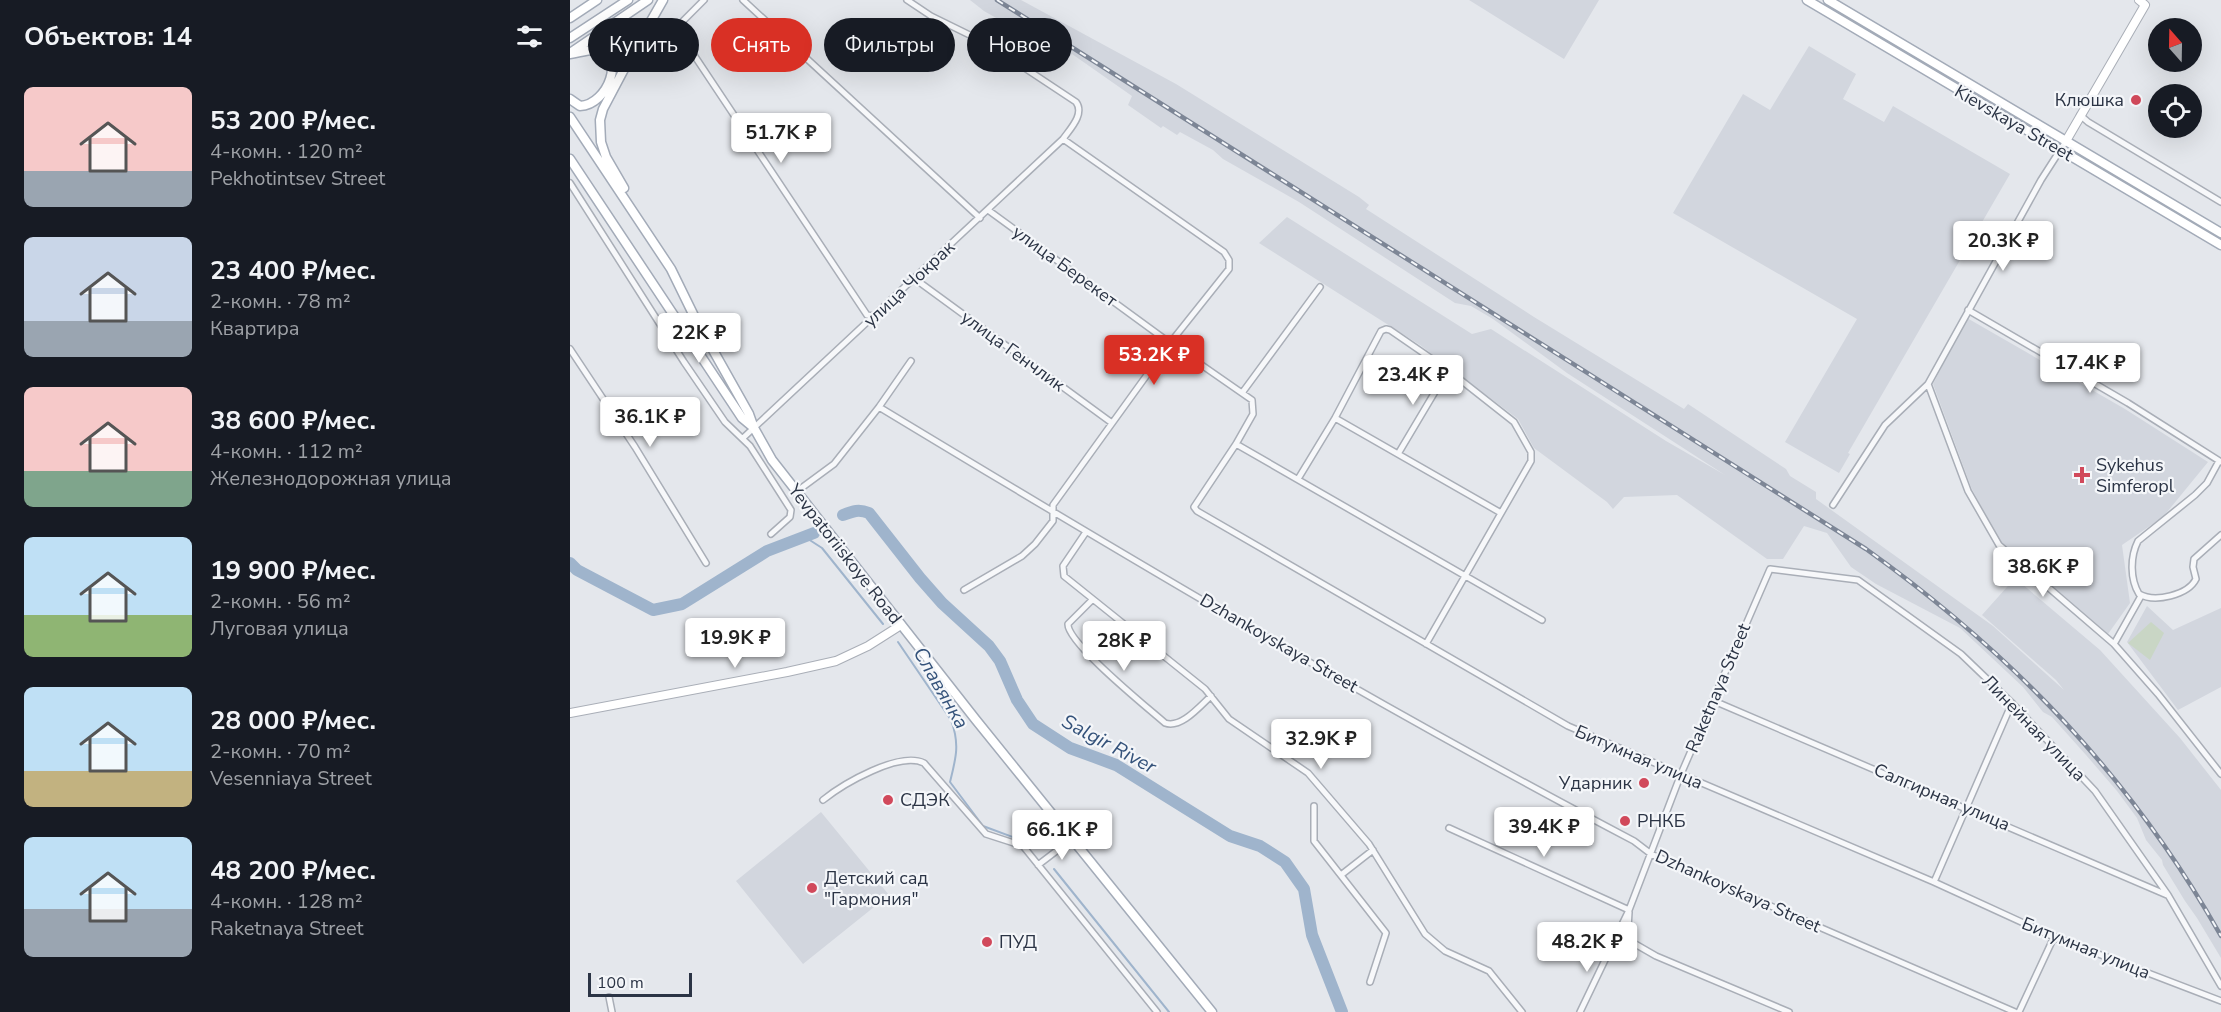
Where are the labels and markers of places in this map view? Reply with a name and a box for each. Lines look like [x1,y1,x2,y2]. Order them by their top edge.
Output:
place label: Клюшка [2055,88,2124,112]
marker: Клюшка [2129,93,2143,107]
pin: 51.7K ₽ [726,113,836,164]
pin: 20.3K ₽ [1948,221,2058,272]
pin: 22K ₽ [657,313,741,364]
pin: 53.2K ₽ [1099,335,1209,386]
pin: 17.4K ₽ [2035,343,2145,394]
pin: 23.4K ₽ [1358,355,1468,406]
pin: 36.1K ₽ [595,397,705,448]
place label: Sykehus Simferopl [2096,453,2175,498]
marker: Sykehus Simferopl [2073,466,2091,484]
pin: 38.6K ₽ [1988,547,2098,598]
pin: 19.9K ₽ [680,618,790,669]
pin: 28K ₽ [1082,621,1166,672]
pin: 32.9K ₽ [1266,719,1376,770]
place label: Ударник [1558,771,1633,795]
marker: Ударник [1637,776,1651,790]
place label: СДЭК [900,788,950,812]
marker: СДЭК [881,793,895,807]
pin: 39.4K ₽ [1489,807,1599,858]
place label: РНКБ [1637,809,1686,833]
pin: 66.1K ₽ [1007,810,1117,861]
marker: РНКБ [1618,814,1632,828]
place label: Детский сад "Гармония" [824,866,929,911]
marker: Детский сад "Гармония" [805,881,819,895]
pin: 48.2K ₽ [1532,922,1642,973]
place label: ПУД [999,930,1037,954]
marker: ПУД [980,935,994,949]

